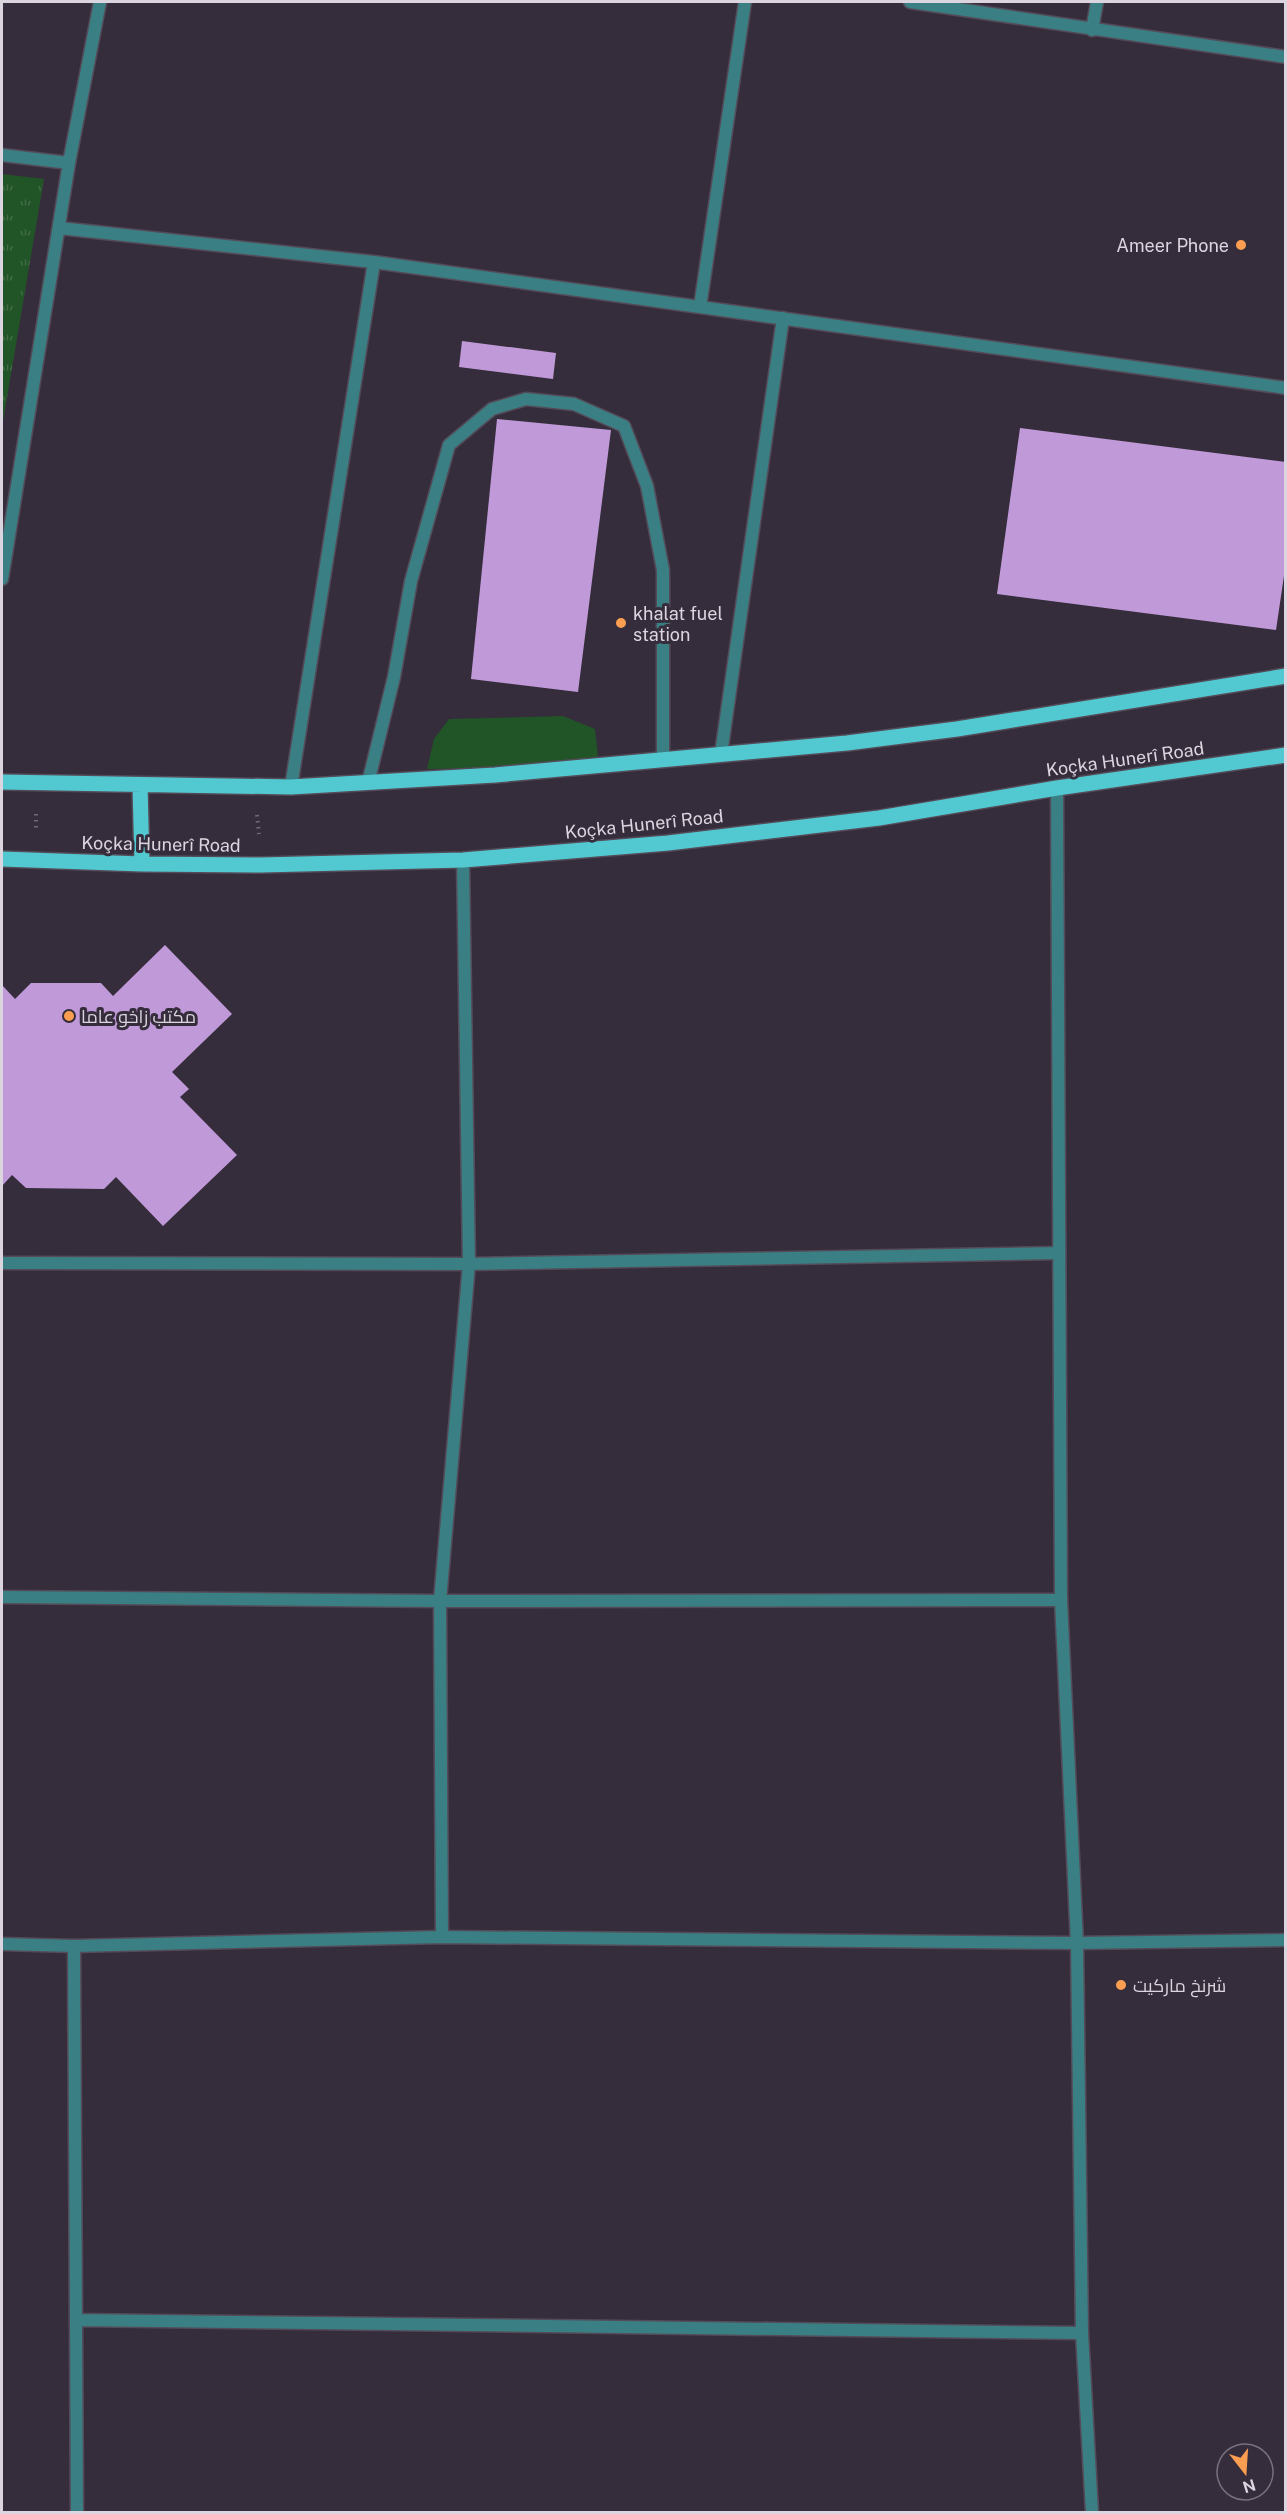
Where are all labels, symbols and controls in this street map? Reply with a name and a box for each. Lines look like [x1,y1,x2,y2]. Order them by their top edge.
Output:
place label: Ameer Phone [1116,235,1229,256]
marker: Ameer Phone [1234,238,1248,252]
place label: khalat fuel station [633,603,723,645]
marker: khalat fuel station [614,616,628,630]
street label: Koçka Hunerî Road [1045,738,1205,780]
street label: Koçka Hunerî Road [564,805,724,843]
street label: Koçka Hunerî Road [81,832,241,856]
place label: مكتب زاخو عاما [81,1006,196,1028]
marker: مكتب زاخو عاما [62,1009,76,1023]
place label: شرنخ ماركيت [1133,1975,1226,1998]
marker: شرنخ ماركيت [1114,1978,1128,1992]
north arrow [1215,2442,1275,2502]
text: N [1240,2475,1258,2497]

